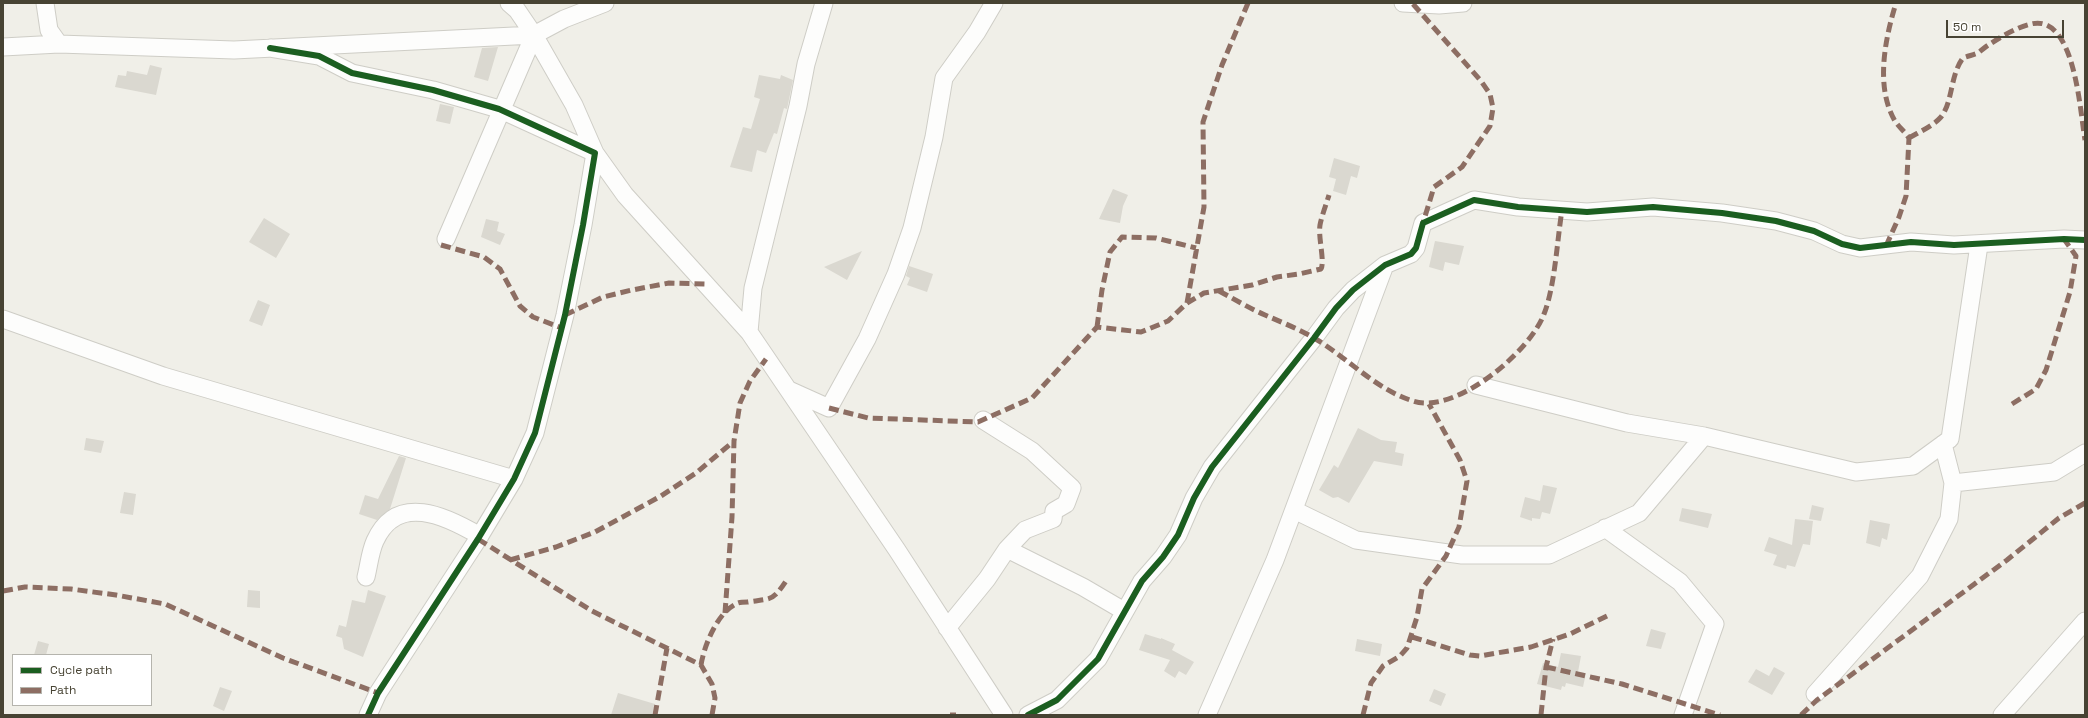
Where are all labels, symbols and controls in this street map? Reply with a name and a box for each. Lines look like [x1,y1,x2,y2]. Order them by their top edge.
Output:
scale bar [1948,12,2066,38]
text: 50 m [1953,19,1981,35]
legend [12,654,152,706]
text: Cycle path [50,662,112,678]
text: Path [50,682,76,698]

